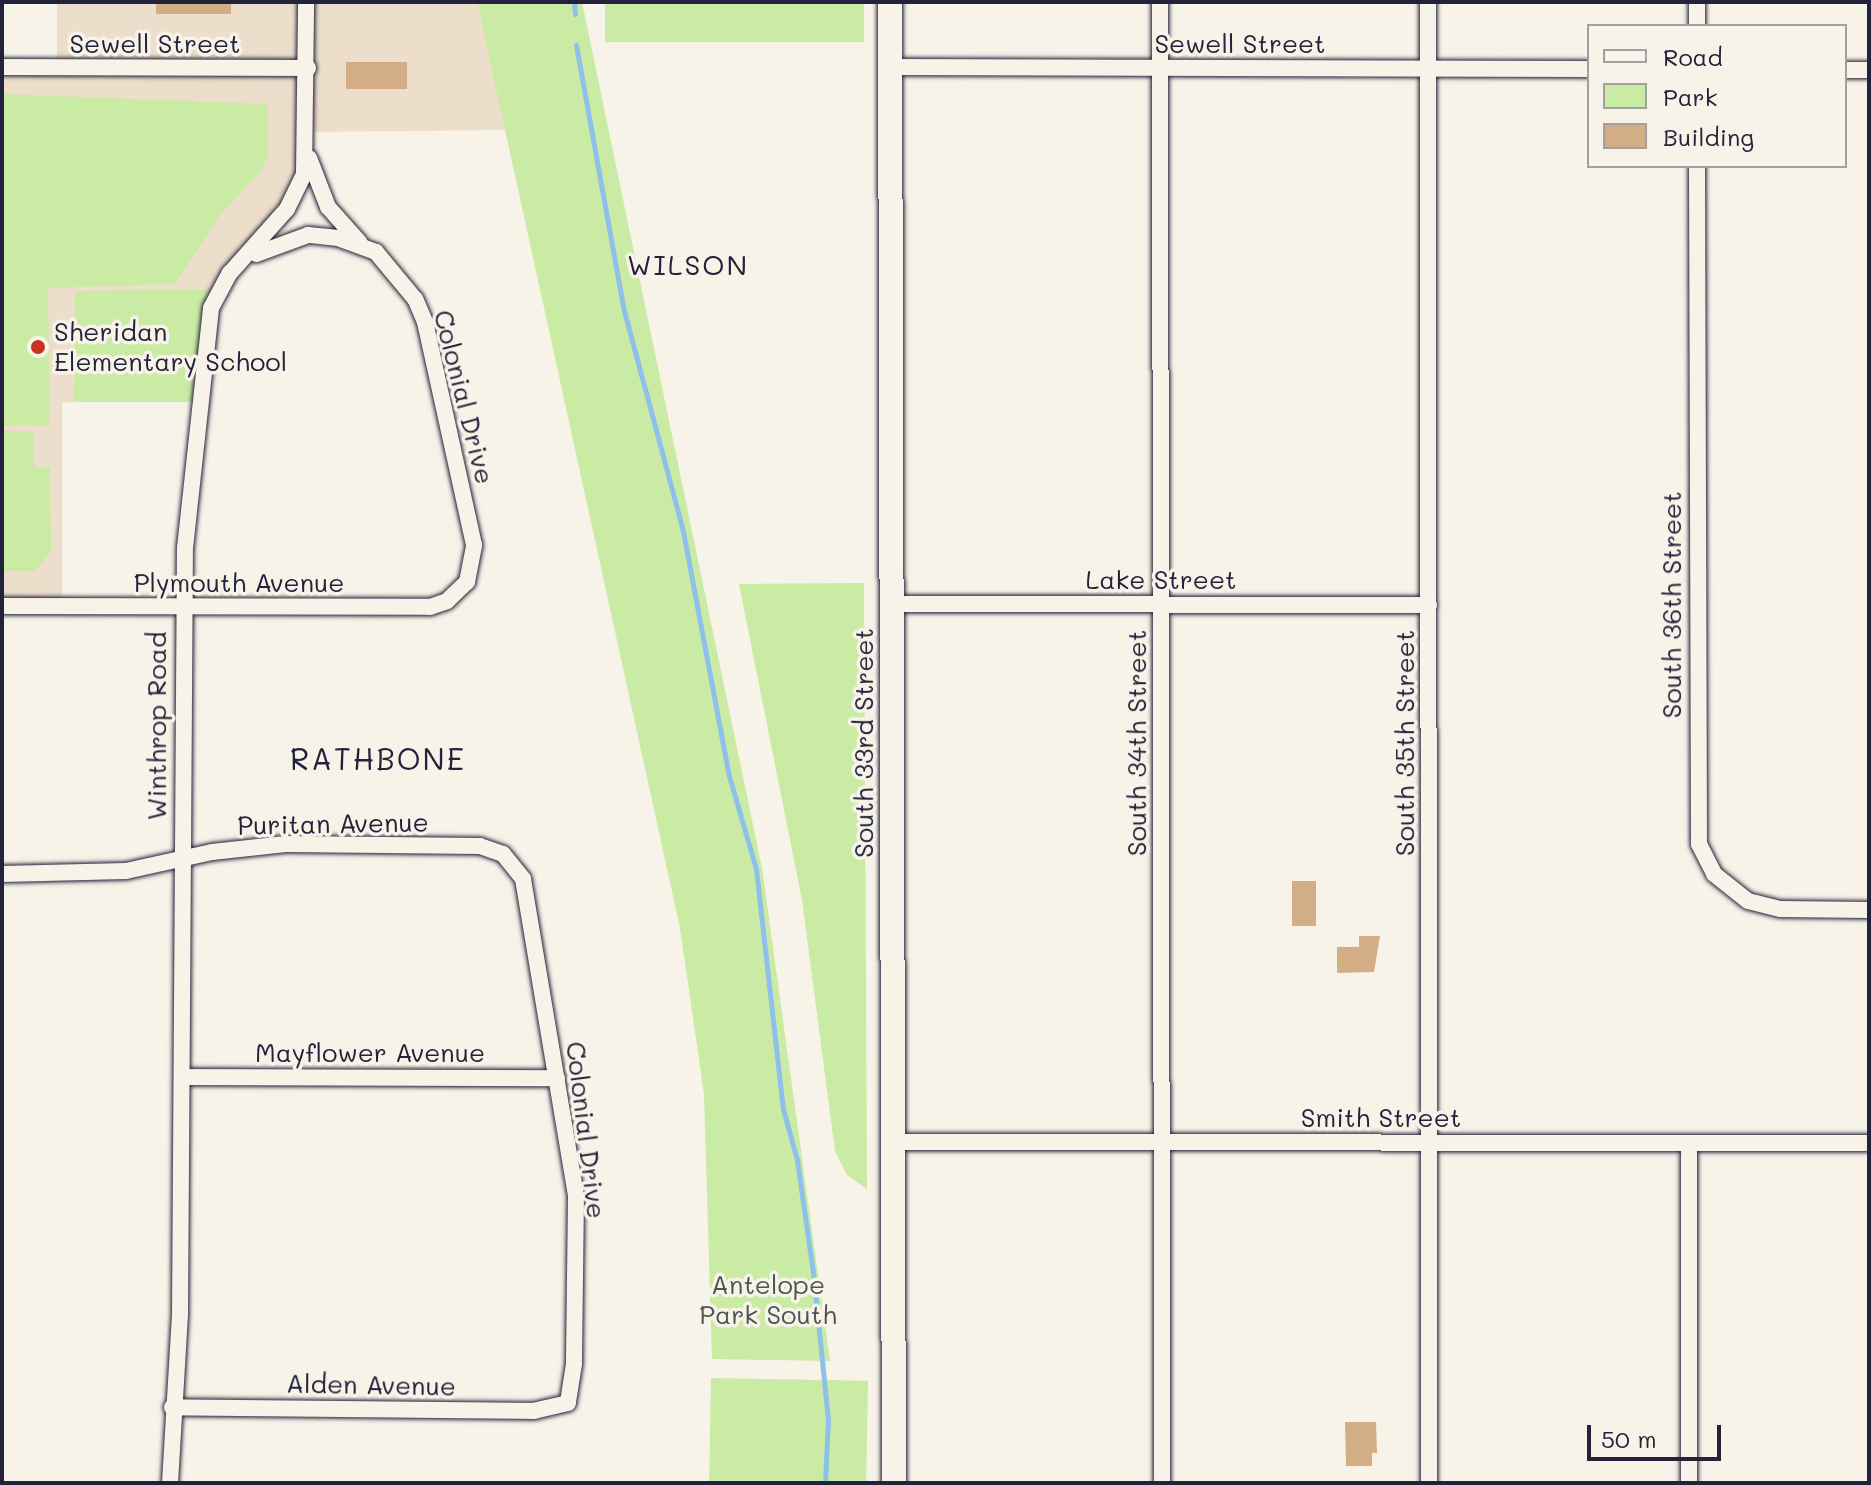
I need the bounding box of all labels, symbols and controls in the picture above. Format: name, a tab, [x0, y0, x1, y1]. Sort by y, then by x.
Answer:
legend	[1587, 24, 1847, 168]
street label: Sewell Street	[69, 28, 241, 60]
street label: Sewell Street	[1154, 28, 1326, 60]
text: Road	[1663, 41, 1723, 72]
text: Park	[1663, 81, 1717, 112]
text: Building	[1663, 121, 1754, 152]
district label: WILSON	[627, 247, 749, 281]
street label: Colonial Drive	[427, 307, 501, 487]
place label: Sheridan Elementary School	[54, 316, 287, 378]
marker: Sheridan Elementary School	[29, 338, 47, 356]
street label: South 36th Street	[1656, 492, 1688, 718]
street label: Lake Street	[1086, 564, 1236, 596]
street label: Plymouth Avenue	[134, 567, 344, 599]
street label: South 33rd Street	[848, 628, 880, 858]
street label: South 34th Street	[1121, 630, 1153, 856]
street label: South 35th Street	[1389, 630, 1421, 856]
street label: Winthrop Road	[141, 632, 173, 820]
district label: RATHBONE	[290, 740, 466, 776]
street label: Puritan Avenue	[237, 807, 429, 841]
street label: Mayflower Avenue	[255, 1037, 485, 1069]
street label: Colonial Drive	[560, 1040, 612, 1220]
street label: Smith Street	[1301, 1102, 1461, 1134]
park label: Antelope Park South	[699, 1269, 837, 1330]
street label: Alden Avenue	[286, 1368, 456, 1402]
scale bar	[1591, 1409, 1725, 1459]
text: 50 m	[1601, 1423, 1657, 1454]

